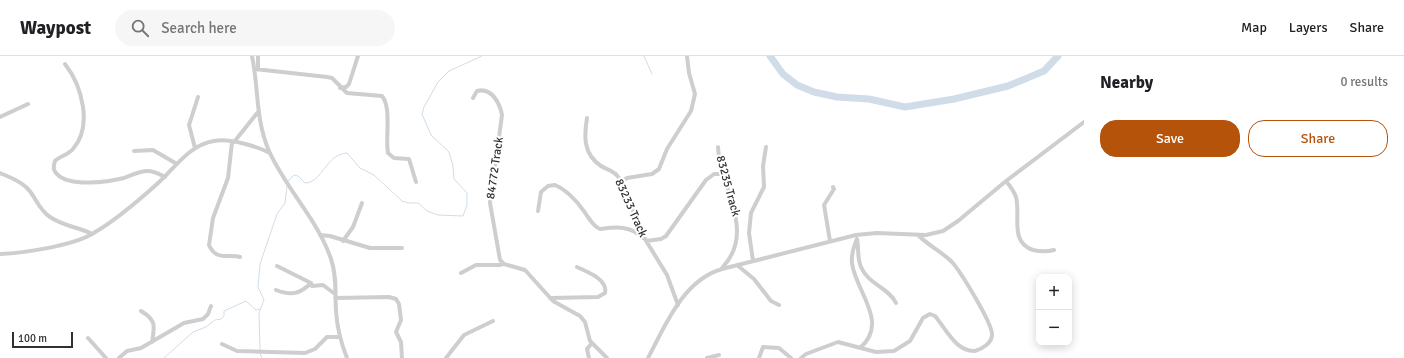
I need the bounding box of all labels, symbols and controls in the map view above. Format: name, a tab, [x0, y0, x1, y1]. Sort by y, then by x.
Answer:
search box	[115, 10, 395, 46]
text: Waypost	[20, 16, 91, 40]
icon: search	[129, 17, 151, 39]
text: Search here	[161, 19, 237, 37]
text: Map	[1241, 19, 1267, 36]
text: Layers	[1289, 19, 1328, 36]
text: Share	[1350, 19, 1384, 36]
text: Nearby	[1100, 72, 1153, 93]
text: 0 results	[1340, 74, 1388, 90]
button: Save	[1100, 120, 1240, 157]
button: Share	[1248, 120, 1388, 157]
street label: 84772 Track	[483, 136, 507, 200]
street label: 83235 Track	[713, 154, 743, 218]
street label: 83233 Track	[611, 176, 651, 240]
map controls	[1036, 274, 1072, 346]
button: +	[1036, 274, 1072, 310]
button: −	[1036, 310, 1072, 346]
scale bar	[12, 330, 73, 349]
text: 100 m	[18, 332, 47, 345]

